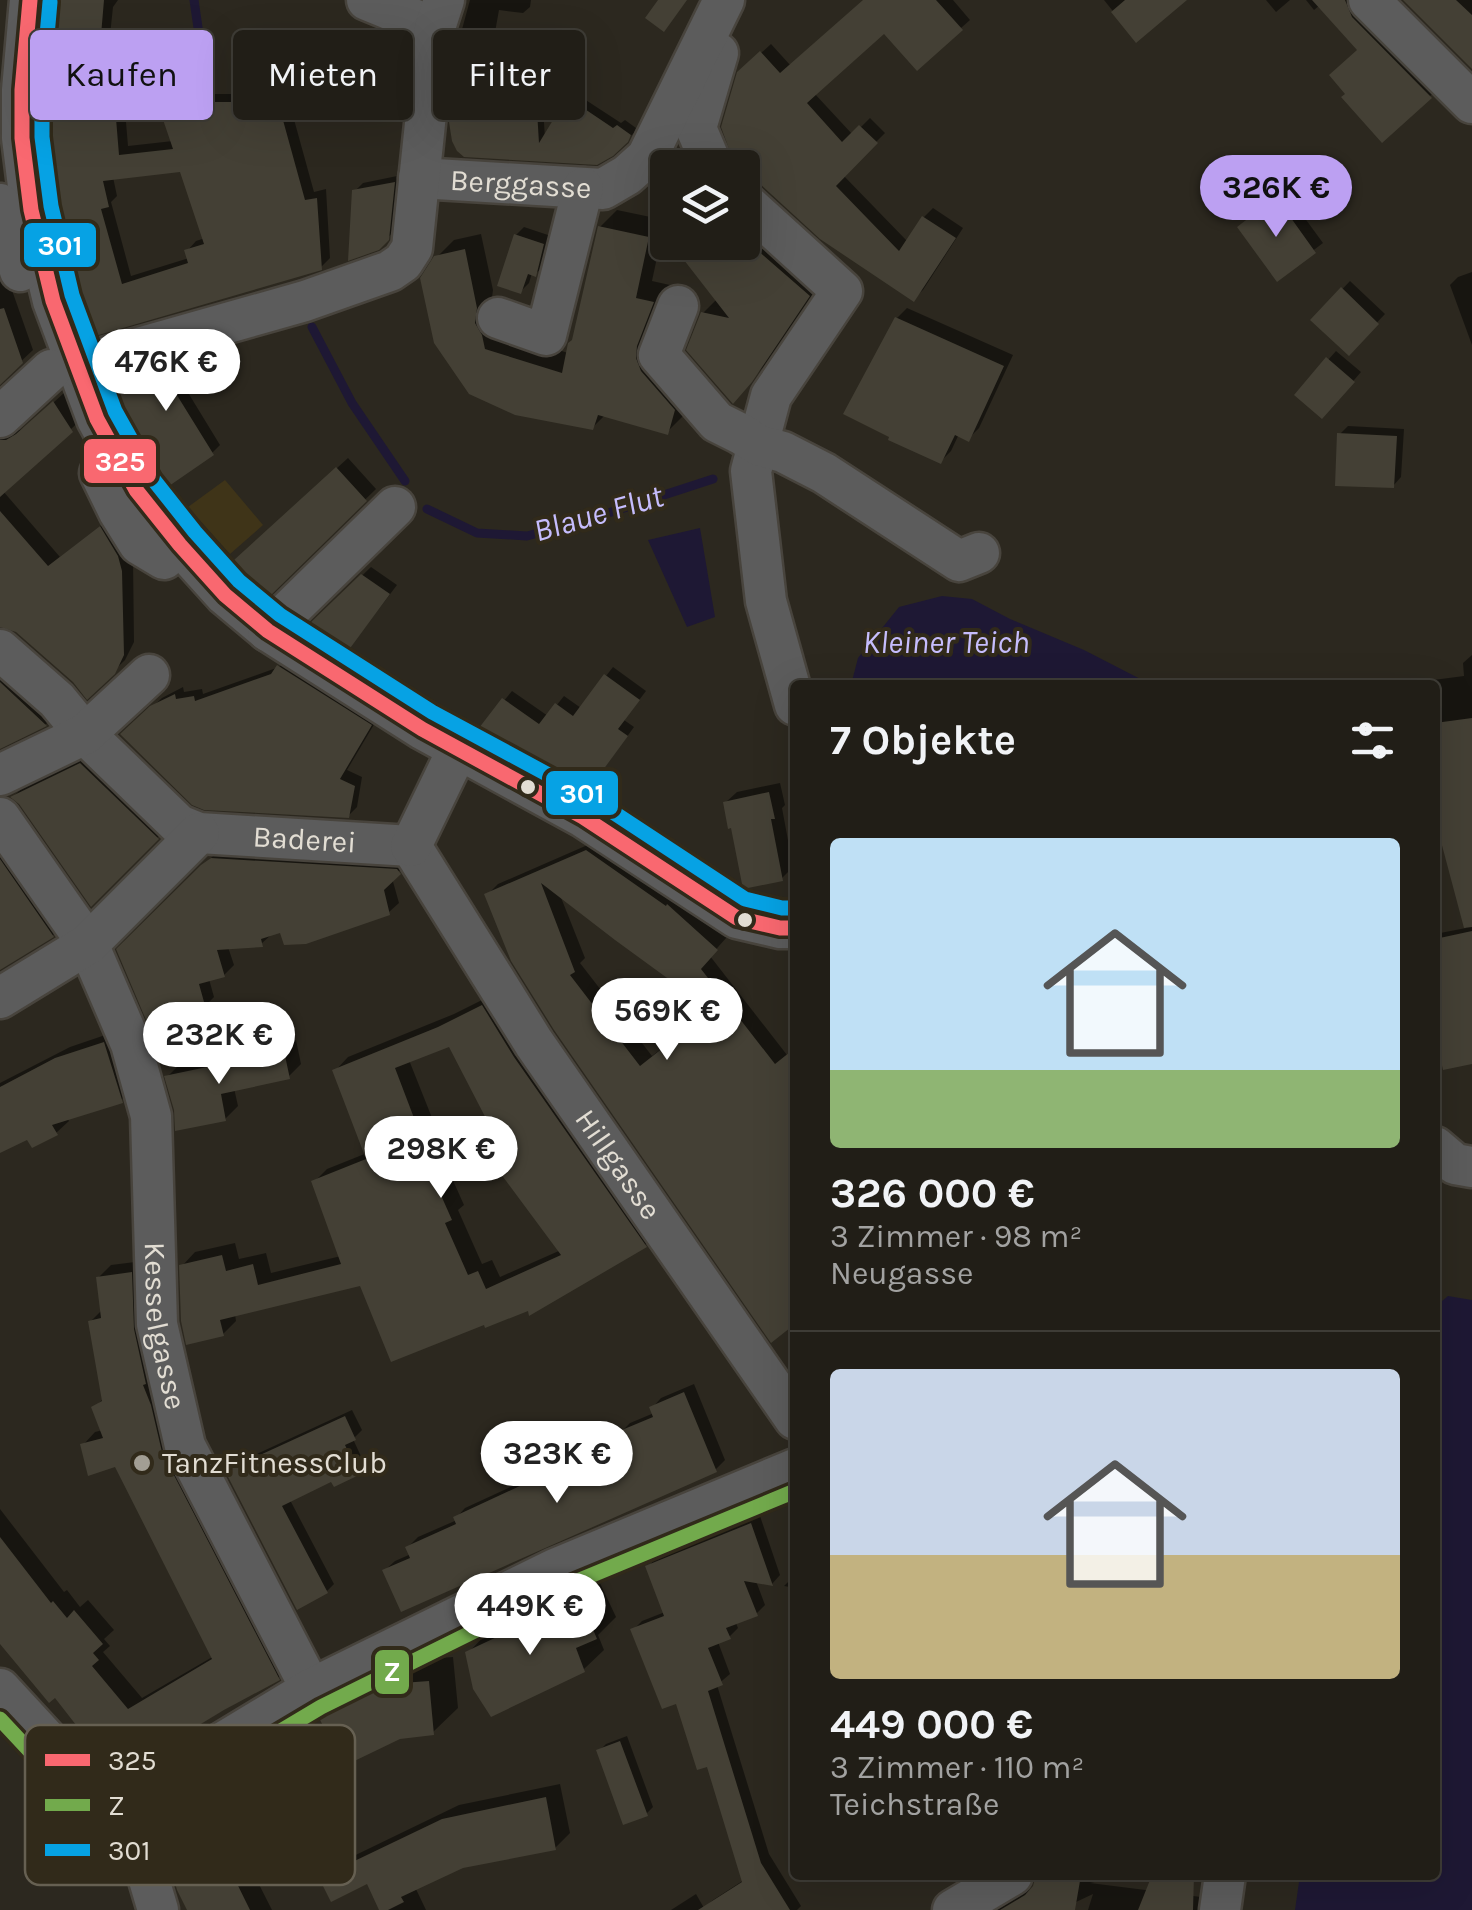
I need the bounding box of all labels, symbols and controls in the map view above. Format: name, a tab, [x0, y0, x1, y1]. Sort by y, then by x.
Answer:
chip: Kaufen	[30, 30, 213, 120]
chip: Mieten	[233, 30, 413, 120]
chip: Filter	[433, 30, 585, 120]
map controls	[650, 150, 760, 260]
button: layers	[650, 150, 760, 260]
pin: 326K €	[1195, 155, 1357, 240]
street label: Berggasse	[449, 162, 593, 206]
text: 326K €	[1222, 169, 1330, 206]
line badge: 301	[22, 221, 98, 269]
text: 301	[37, 229, 83, 262]
pin: 476K €	[85, 329, 247, 414]
text: 476K €	[114, 343, 218, 380]
line badge: 325	[82, 437, 158, 485]
text: 325	[95, 445, 145, 478]
water label: Blaue Flut	[529, 477, 668, 550]
water label: Kleiner Teich	[863, 624, 1029, 661]
icon: filters	[1345, 713, 1400, 768]
text: 7 Objekte	[830, 715, 1016, 765]
line badge: 301	[544, 769, 620, 817]
unlabelled marker	[518, 777, 538, 797]
text: 301	[559, 777, 605, 810]
street label: Baderei	[252, 818, 357, 861]
icon: home	[1025, 903, 1205, 1083]
unlabelled marker	[735, 910, 755, 930]
pin: 569K €	[586, 978, 748, 1063]
text: 569K €	[614, 992, 720, 1029]
pin: 232K €	[138, 1002, 300, 1087]
text: 232K €	[165, 1016, 273, 1053]
street label: Hillgasse	[567, 1102, 669, 1226]
pin: 298K €	[360, 1116, 522, 1201]
text: 298K €	[387, 1130, 495, 1167]
text: 326 000 €	[830, 1168, 1035, 1218]
text: 3 Zimmer · 98 m²	[830, 1218, 1082, 1255]
street label: Kesselgasse	[137, 1241, 194, 1413]
text: Neugasse	[830, 1255, 973, 1292]
pin: 323K €	[476, 1421, 638, 1506]
icon: home	[1025, 1434, 1205, 1614]
text: 323K €	[503, 1435, 611, 1472]
place label: TanzFitnessClub	[162, 1445, 387, 1481]
marker: TanzFitnessClub	[131, 1452, 153, 1474]
pin: 449K €	[449, 1573, 611, 1658]
text: 449K €	[477, 1587, 583, 1624]
line badge: Z	[373, 1648, 411, 1696]
text: Z	[383, 1655, 401, 1688]
text: 449 000 €	[830, 1699, 1033, 1749]
legend	[25, 1725, 355, 1885]
text: 325	[108, 1744, 157, 1777]
text: 3 Zimmer · 110 m²	[830, 1749, 1084, 1786]
text: Teichstraße	[830, 1786, 1000, 1823]
text: Z	[108, 1789, 125, 1822]
text: 301	[108, 1834, 150, 1867]

